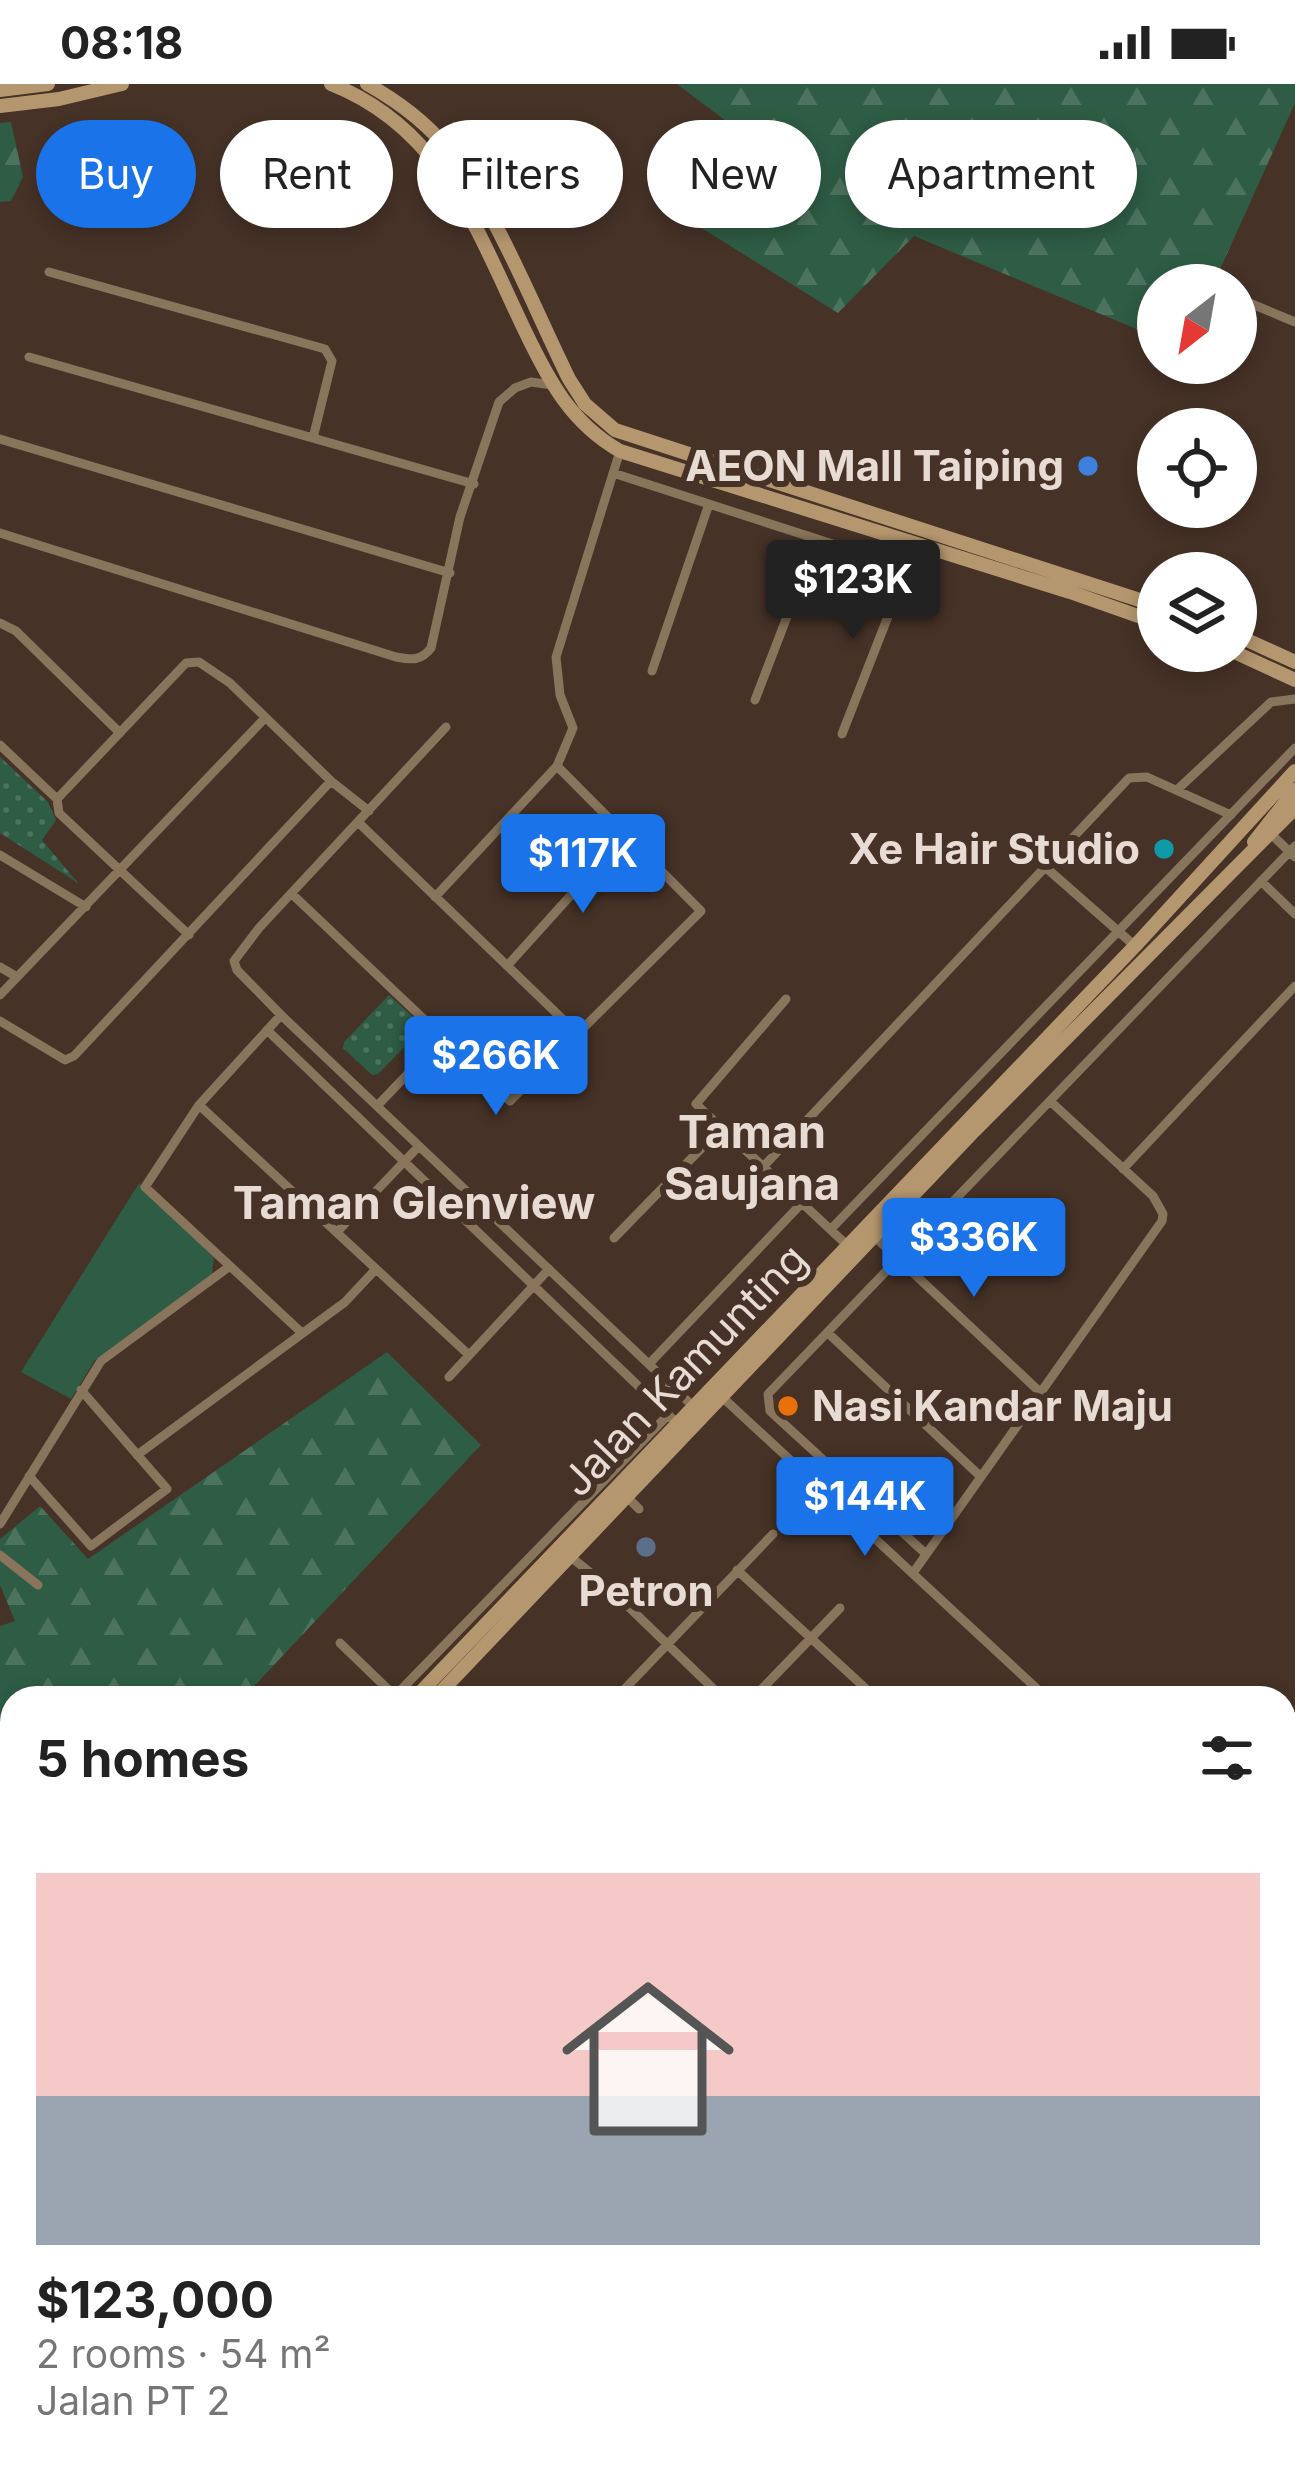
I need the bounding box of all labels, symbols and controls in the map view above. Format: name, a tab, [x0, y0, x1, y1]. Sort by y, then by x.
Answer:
text: 08:18	[60, 15, 183, 70]
chip: Buy	[36, 120, 196, 228]
chip: Rent	[220, 120, 393, 228]
chip: Filters	[417, 120, 623, 228]
chip: New	[647, 120, 821, 228]
chip: Apartment	[845, 120, 1137, 228]
north arrow	[1137, 264, 1257, 384]
map controls	[1137, 264, 1257, 672]
button: locate	[1137, 408, 1257, 528]
place label: AEON Mall Taiping	[685, 440, 1064, 491]
marker: AEON Mall Taiping	[1075, 453, 1101, 479]
pin: $123K	[769, 540, 937, 642]
button: layers	[1137, 552, 1257, 672]
text: $123K	[793, 555, 913, 602]
pin: $117K	[499, 814, 667, 916]
place label: Xe Hair Studio	[848, 823, 1140, 874]
text: $117K	[528, 829, 638, 876]
marker: Xe Hair Studio	[1151, 836, 1177, 862]
pin: $266K	[412, 1016, 580, 1118]
text: $266K	[432, 1031, 560, 1078]
district label: Taman Saujana	[664, 1104, 840, 1211]
district label: Taman Glenview	[233, 1175, 595, 1230]
pin: $336K	[890, 1198, 1058, 1300]
text: $336K	[909, 1213, 1039, 1260]
street label: Jalan Kamunting	[550, 1233, 817, 1506]
place label: Nasi Kandar Maju	[812, 1380, 1173, 1431]
marker: Nasi Kandar Maju	[775, 1393, 801, 1419]
pin: $144K	[781, 1457, 949, 1559]
text: $144K	[803, 1472, 927, 1519]
marker: Petron	[633, 1534, 659, 1560]
place label: Petron	[578, 1565, 714, 1616]
icon: filters	[1194, 1725, 1260, 1791]
text: 5 homes	[36, 1728, 249, 1789]
icon: home	[540, 1951, 756, 2167]
text: $123,000	[36, 2269, 274, 2330]
text: 2 rooms · 54 m²	[36, 2330, 331, 2377]
text: Jalan PT 2	[36, 2377, 230, 2424]

